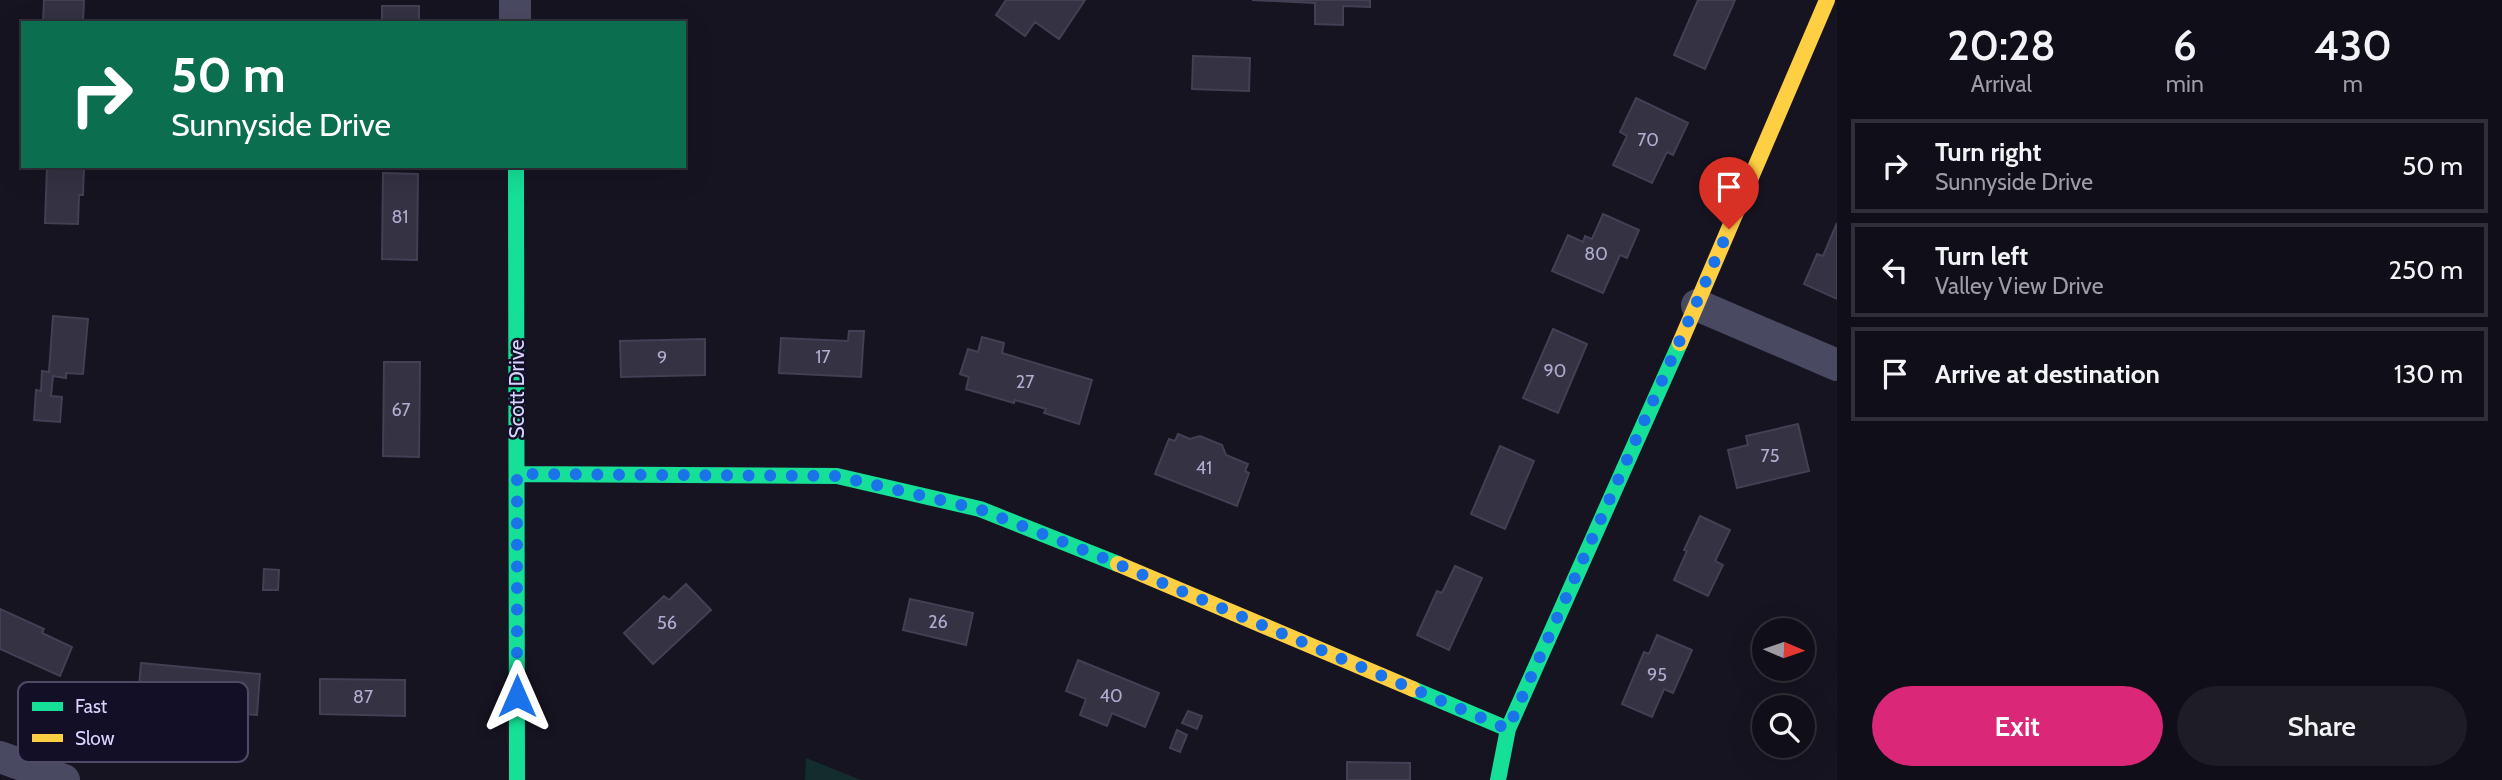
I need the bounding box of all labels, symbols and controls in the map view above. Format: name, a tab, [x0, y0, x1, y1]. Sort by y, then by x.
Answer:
text: 20:28	[1947, 19, 2056, 71]
text: 6	[2173, 19, 2197, 71]
text: 430	[2314, 19, 2392, 71]
text: 50 m	[171, 45, 286, 104]
icon: right	[56, 49, 147, 140]
text: Arrival	[1971, 70, 2032, 98]
text: min	[2166, 70, 2204, 98]
text: m	[2343, 70, 2363, 98]
text: Sunnyside Drive	[171, 105, 391, 144]
house number: 70	[1637, 129, 1659, 151]
text: Turn right	[1935, 136, 2041, 168]
icon: right	[1876, 147, 1914, 185]
text: 50 m	[2402, 150, 2463, 182]
pin	[1699, 157, 1759, 229]
icon: arrive	[1710, 168, 1748, 206]
text: Sunnyside Drive	[1935, 168, 2093, 196]
house number: 81	[392, 206, 408, 228]
text: Turn left	[1935, 240, 2028, 272]
house number: 80	[1584, 243, 1608, 265]
icon: left	[1876, 251, 1914, 289]
text: 250 m	[2389, 254, 2463, 286]
text: Valley View Drive	[1935, 272, 2103, 300]
street label: Scott Drive	[504, 339, 529, 439]
house number: 17	[816, 346, 830, 368]
house number: 9	[657, 347, 667, 369]
icon: arrive	[1876, 355, 1914, 393]
text: Arrive at destination	[1935, 358, 2160, 390]
text: 130 m	[2394, 358, 2463, 390]
house number: 90	[1544, 360, 1566, 382]
house number: 27	[1016, 371, 1034, 393]
house number: 67	[391, 399, 411, 421]
house number: 75	[1761, 445, 1779, 467]
house number: 41	[1196, 457, 1212, 479]
house number: 26	[928, 611, 948, 633]
house number: 56	[657, 612, 677, 634]
north arrow	[1752, 618, 1815, 681]
map controls	[1752, 618, 1815, 758]
position arrow	[480, 659, 554, 733]
house number: 95	[1647, 664, 1667, 686]
legend	[18, 682, 248, 762]
house number: 40	[1100, 685, 1122, 707]
house number: 87	[353, 686, 373, 708]
button: Exit	[1872, 686, 2163, 766]
button: Share	[2177, 686, 2467, 766]
text: Fast	[75, 695, 108, 718]
button: search	[1752, 695, 1815, 758]
text: Slow	[75, 727, 115, 750]

